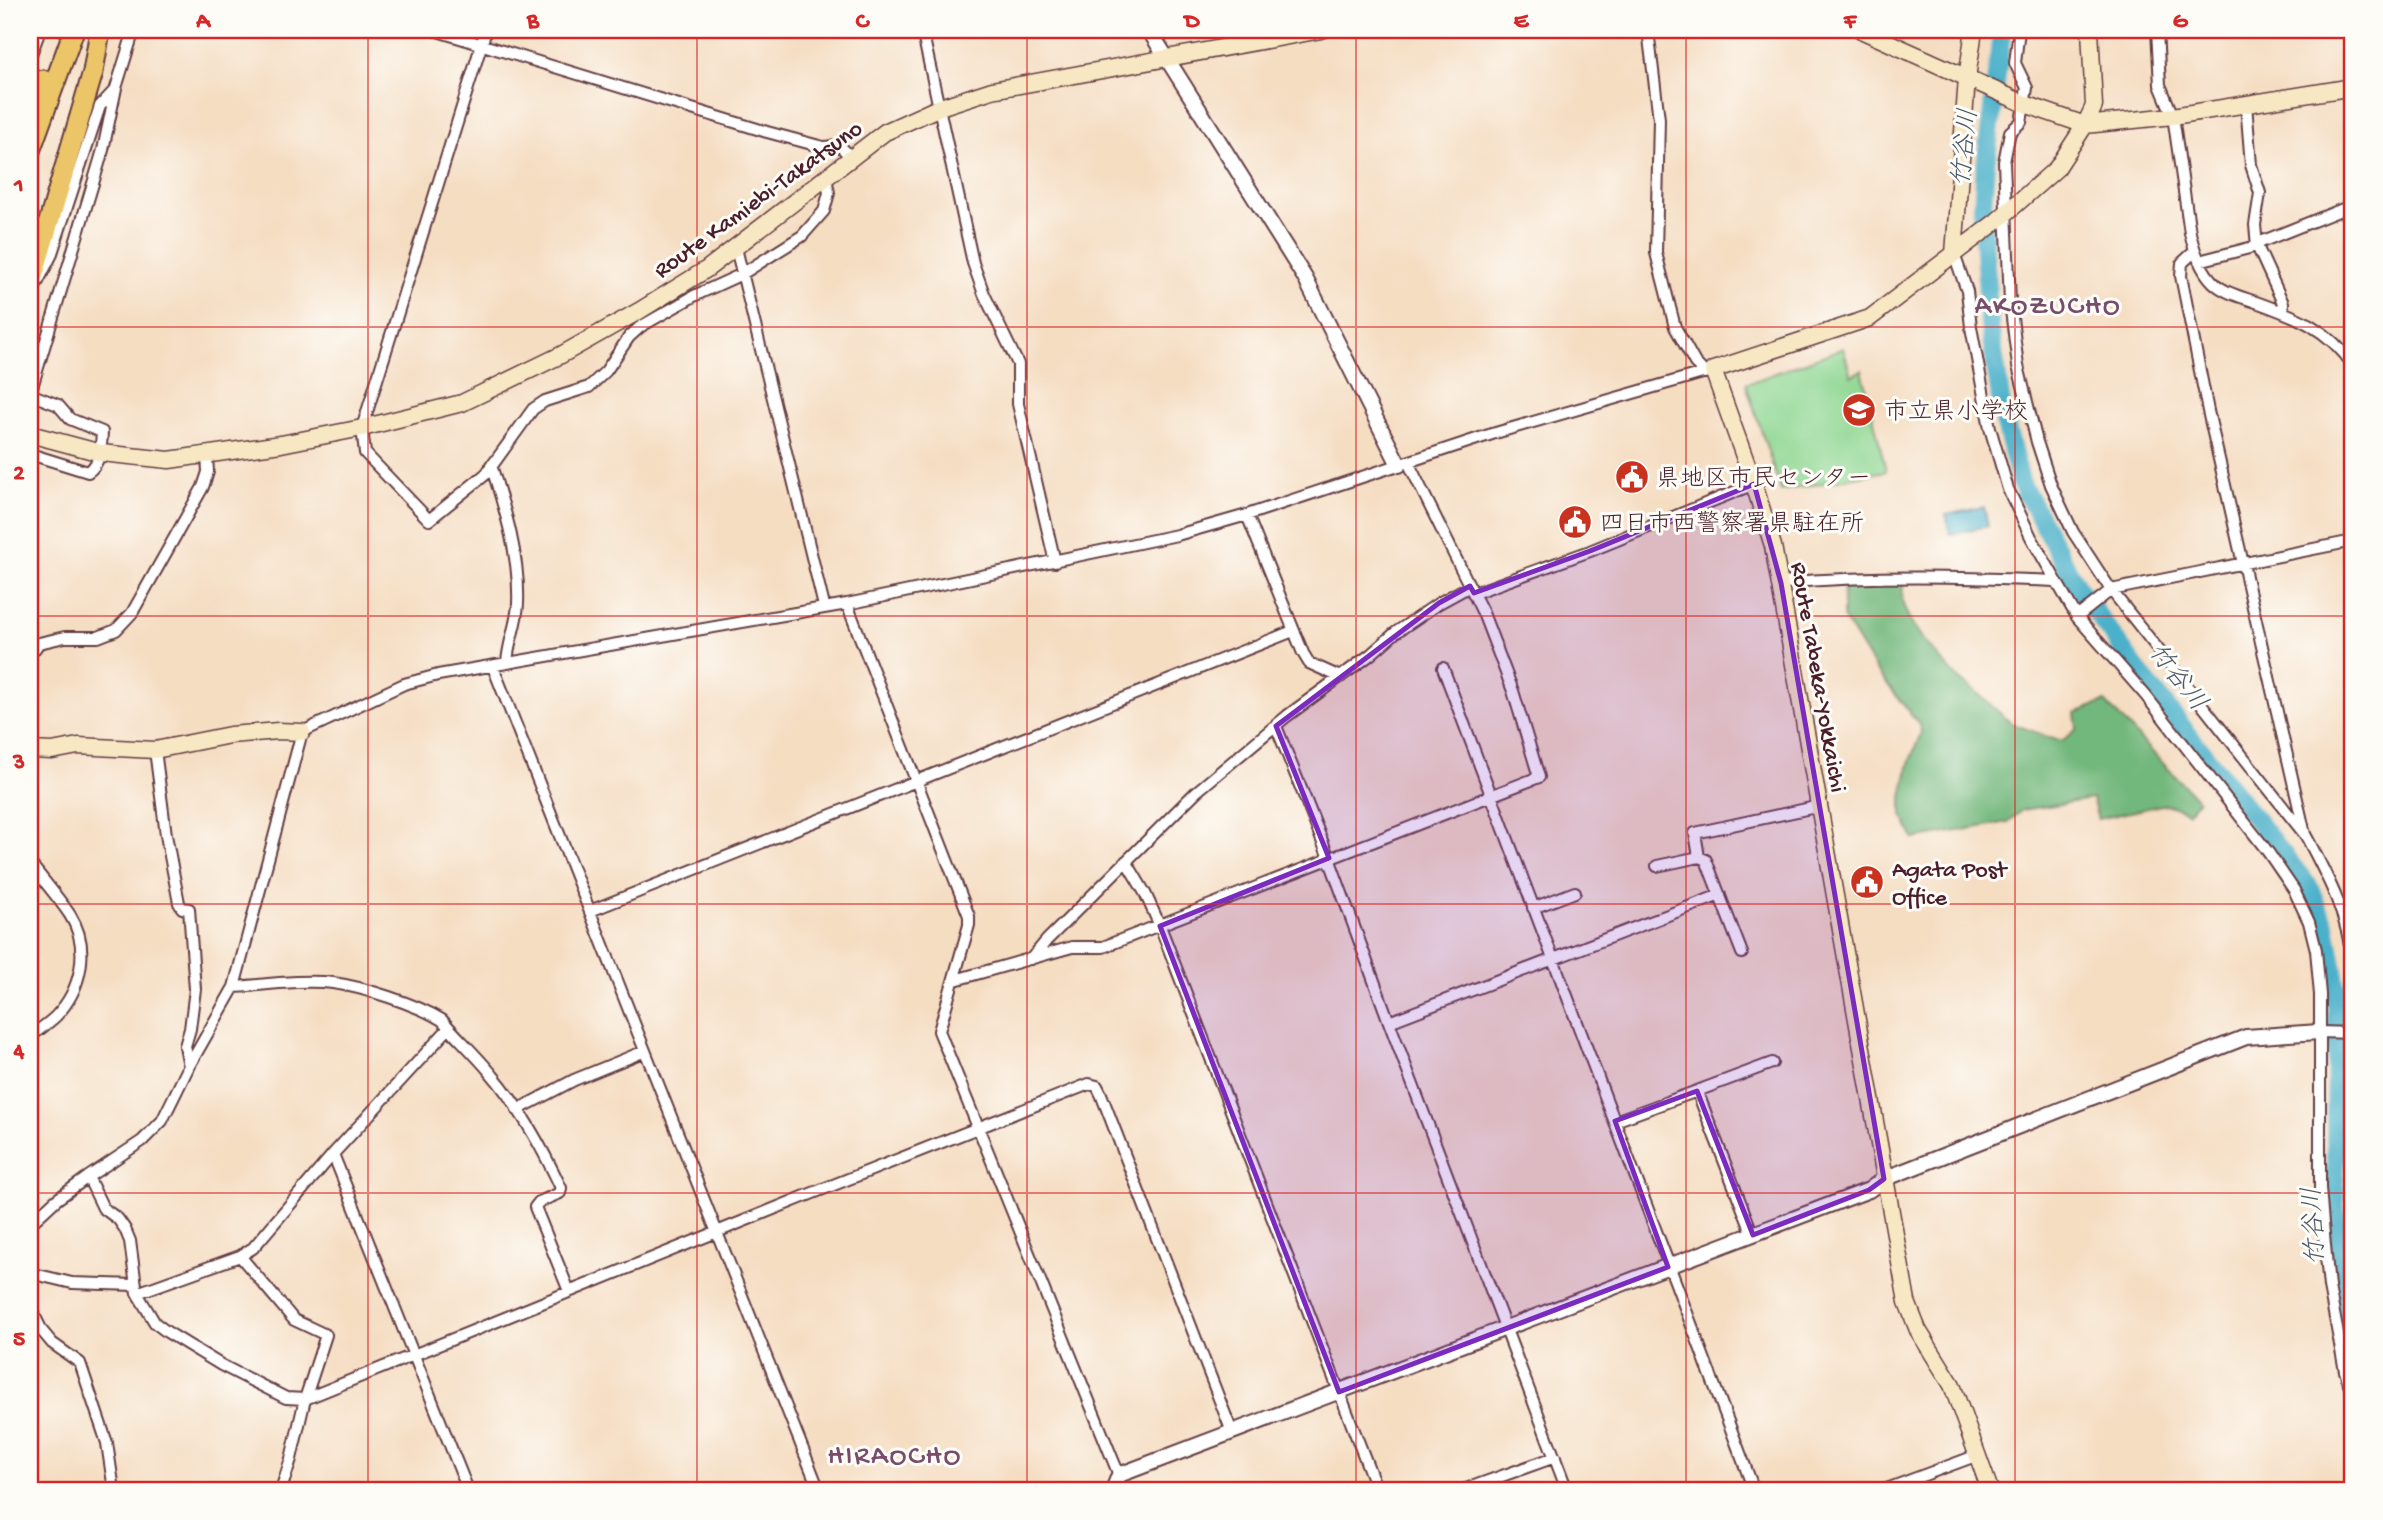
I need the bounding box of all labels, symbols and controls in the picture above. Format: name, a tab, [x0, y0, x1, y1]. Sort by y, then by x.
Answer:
text: A	[195, 9, 211, 36]
text: B	[526, 9, 540, 36]
text: C	[856, 9, 871, 36]
text: D	[1183, 9, 1201, 36]
text: E	[1514, 9, 1530, 36]
text: F	[1843, 9, 1858, 36]
text: G	[2173, 9, 2189, 36]
water label: 竹谷川	[1947, 107, 1987, 188]
street label: Route Kamiebi-Takatsuno	[649, 115, 869, 286]
text: 1	[13, 173, 24, 200]
district label: AKOZUCHO	[1974, 291, 2122, 324]
school or university icon: 市立県小学校	[1840, 391, 1878, 429]
place label: 市立県小学校	[1884, 398, 2028, 428]
public building icon: 県地区市民センター	[1613, 458, 1651, 496]
text: 2	[13, 461, 25, 488]
place label: 県地区市民センター	[1656, 466, 1871, 495]
public building icon: 四日市西警察署県駐在所	[1556, 503, 1594, 541]
place label: 四日市西警察署県駐在所	[1600, 510, 1864, 540]
street label: Route Tabeka-Yokkaichi	[1782, 560, 1851, 795]
water label: 竹谷川	[2139, 638, 2212, 719]
text: 3	[12, 750, 25, 777]
place label: Agata Post Office	[1892, 857, 2008, 914]
public building icon: Agata Post Office	[1848, 863, 1886, 901]
text: 4	[13, 1039, 25, 1066]
water label: 竹谷川	[2298, 1186, 2334, 1266]
text: 5	[13, 1327, 25, 1354]
district label: HIRAOCHO	[828, 1441, 962, 1474]

